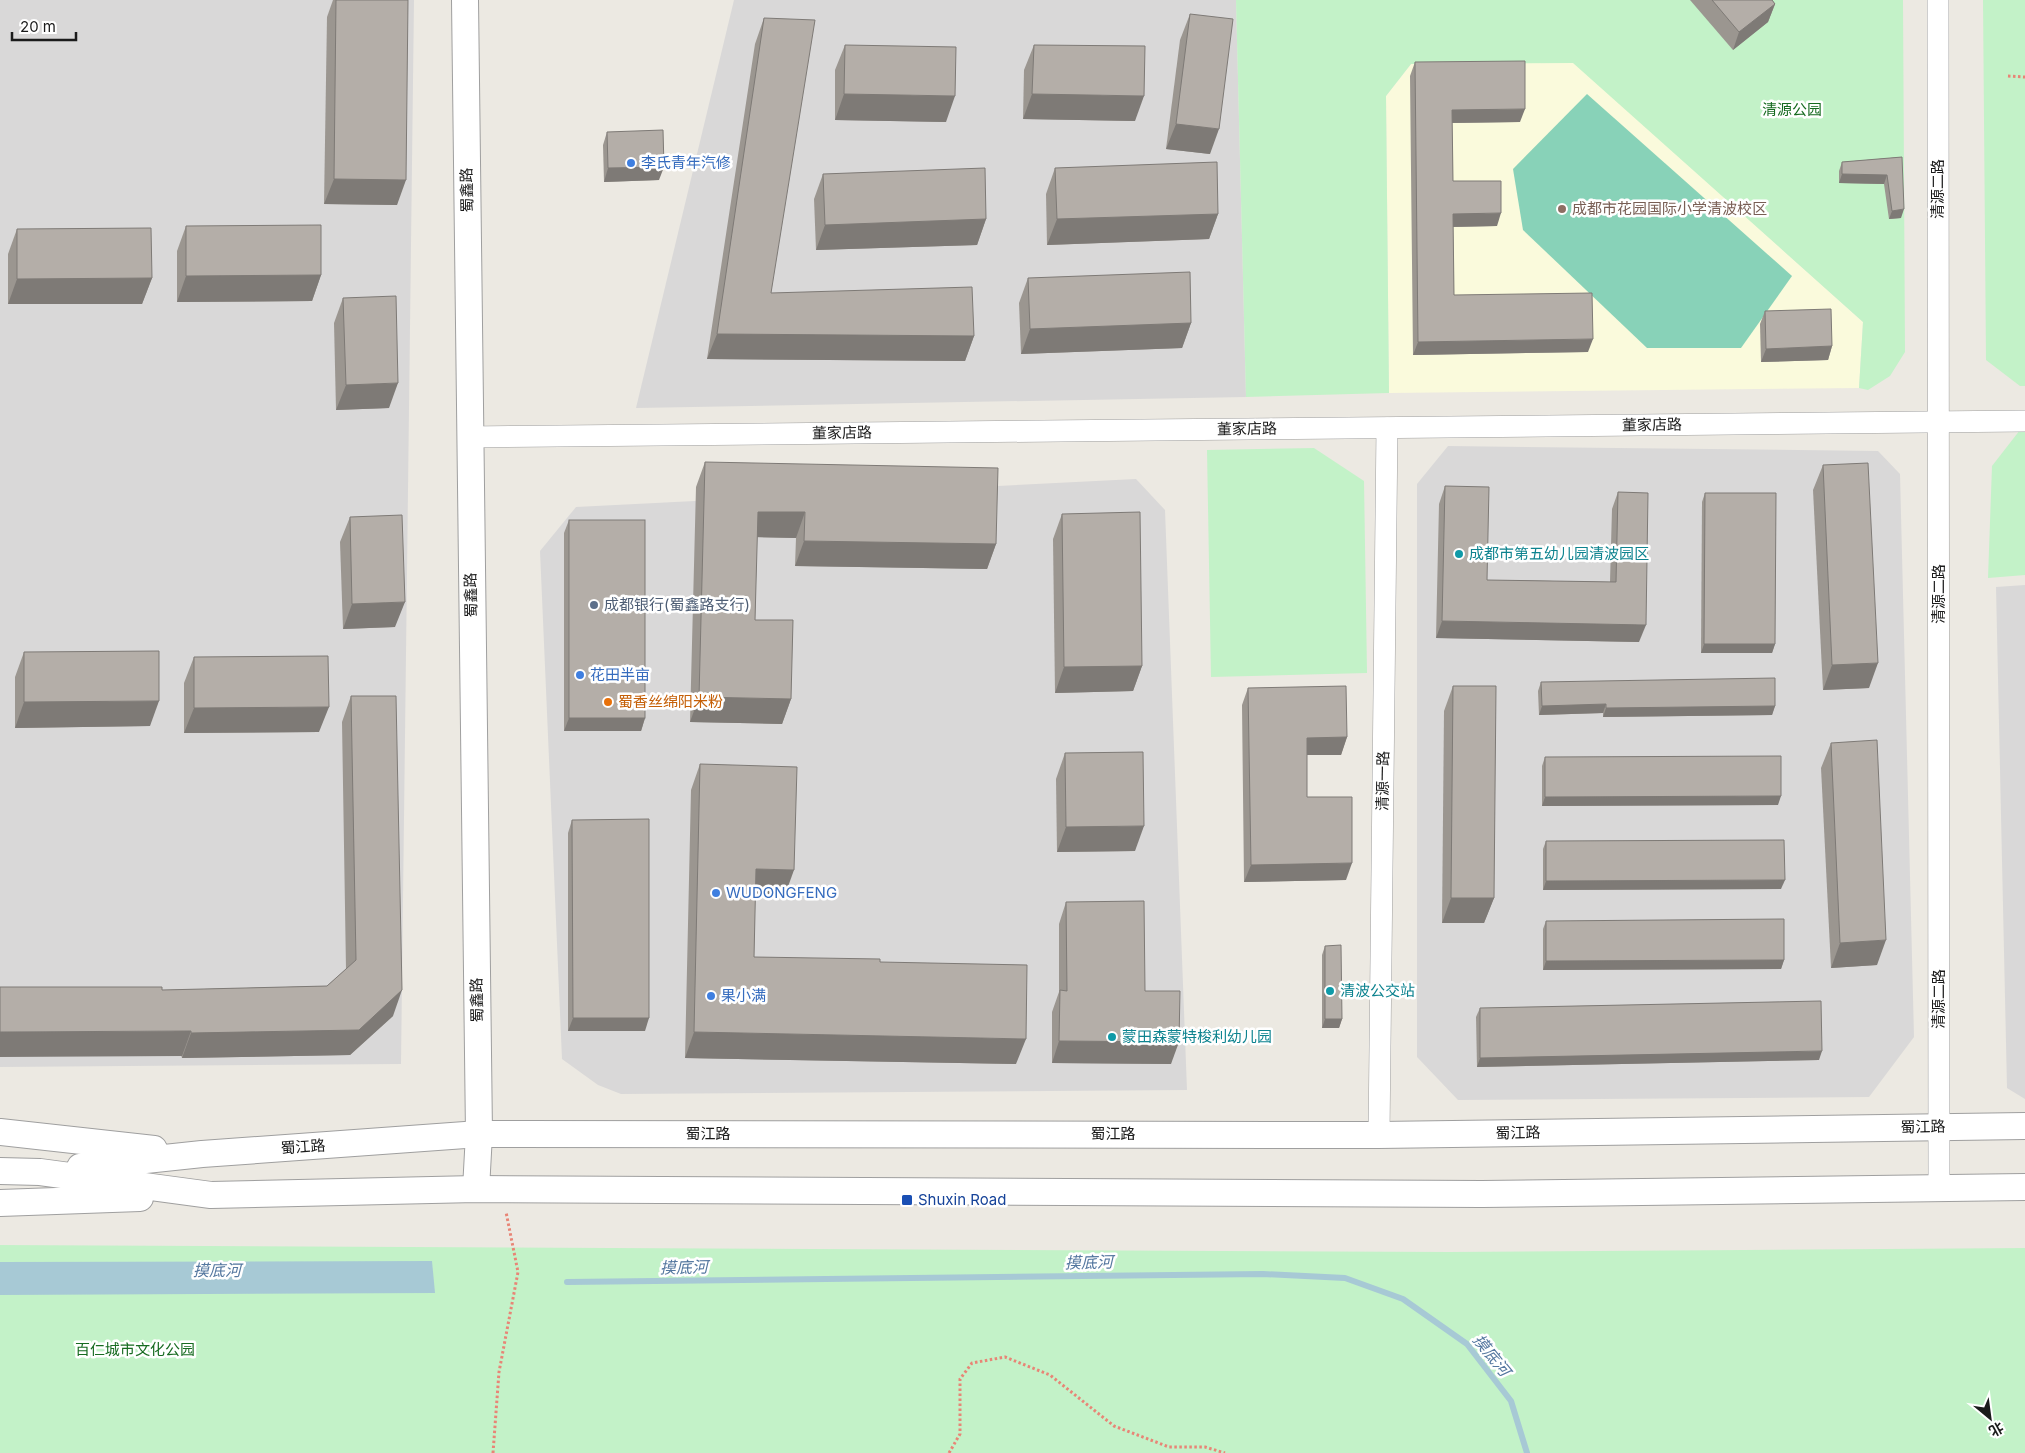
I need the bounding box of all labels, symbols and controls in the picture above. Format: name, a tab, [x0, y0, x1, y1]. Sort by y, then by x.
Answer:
scale bar	[12, 10, 76, 42]
text: 20 m	[20, 17, 56, 36]
park label: 清源公园	[1762, 100, 1822, 119]
place label: 李氏青年汽修	[641, 153, 731, 172]
marker: 李氏青年汽修	[625, 157, 637, 169]
street label: 清源二路	[1928, 159, 1947, 219]
street label: 蜀鑫路	[457, 167, 476, 213]
place label: 成都市花园国际小学清波校区	[1572, 199, 1767, 218]
marker: 成都市花园国际小学清波校区	[1556, 203, 1568, 215]
street label: 董家店路	[1622, 414, 1682, 435]
street label: 董家店路	[1217, 418, 1277, 439]
street label: 董家店路	[812, 422, 872, 443]
place label: 成都市第五幼儿园清波园区	[1469, 544, 1649, 563]
marker: 成都市第五幼儿园清波园区	[1453, 548, 1465, 560]
street label: 清源二路	[1929, 564, 1948, 624]
street label: 蜀鑫路	[461, 572, 480, 618]
place label: 成都银行(蜀鑫路支行)	[604, 595, 750, 614]
marker: 成都银行(蜀鑫路支行)	[588, 599, 600, 611]
place label: 花田半亩	[590, 665, 650, 684]
marker: 花田半亩	[574, 669, 586, 681]
place label: 蜀香丝绵阳米粉	[618, 692, 723, 711]
marker: 蜀香丝绵阳米粉	[602, 696, 614, 708]
street label: 清源一路	[1372, 751, 1393, 811]
place label: WUDONGFENG	[726, 883, 837, 902]
marker: WUDONGFENG	[710, 887, 722, 899]
street label: 清源二路	[1929, 969, 1948, 1029]
street label: 蜀鑫路	[467, 977, 486, 1023]
place label: 清波公交站	[1340, 981, 1415, 1000]
marker: 清波公交站	[1324, 985, 1336, 997]
place label: 果小满	[721, 986, 766, 1005]
marker: 果小满	[705, 990, 717, 1002]
place label: 蒙田森蒙特梭利幼儿园	[1122, 1027, 1272, 1046]
marker: 蒙田森蒙特梭利幼儿园	[1106, 1031, 1118, 1043]
street label: 蜀江路	[1900, 1117, 1946, 1136]
street label: 蜀江路	[1495, 1123, 1541, 1142]
street label: 蜀江路	[685, 1124, 731, 1143]
street label: 蜀江路	[1090, 1124, 1136, 1143]
street label: 蜀江路	[280, 1135, 326, 1158]
place label: Shuxin Road	[918, 1190, 1006, 1209]
marker: Shuxin Road	[900, 1193, 914, 1207]
water label: 摸底河	[1065, 1252, 1116, 1272]
water label: 摸底河	[660, 1257, 711, 1277]
water label: 摸底河	[193, 1260, 244, 1280]
water label: 摸底河	[1469, 1330, 1517, 1382]
park label: 百仁城市文化公园	[75, 1340, 195, 1359]
north arrow	[1965, 1393, 2015, 1443]
text: 北	[1986, 1419, 2007, 1441]

